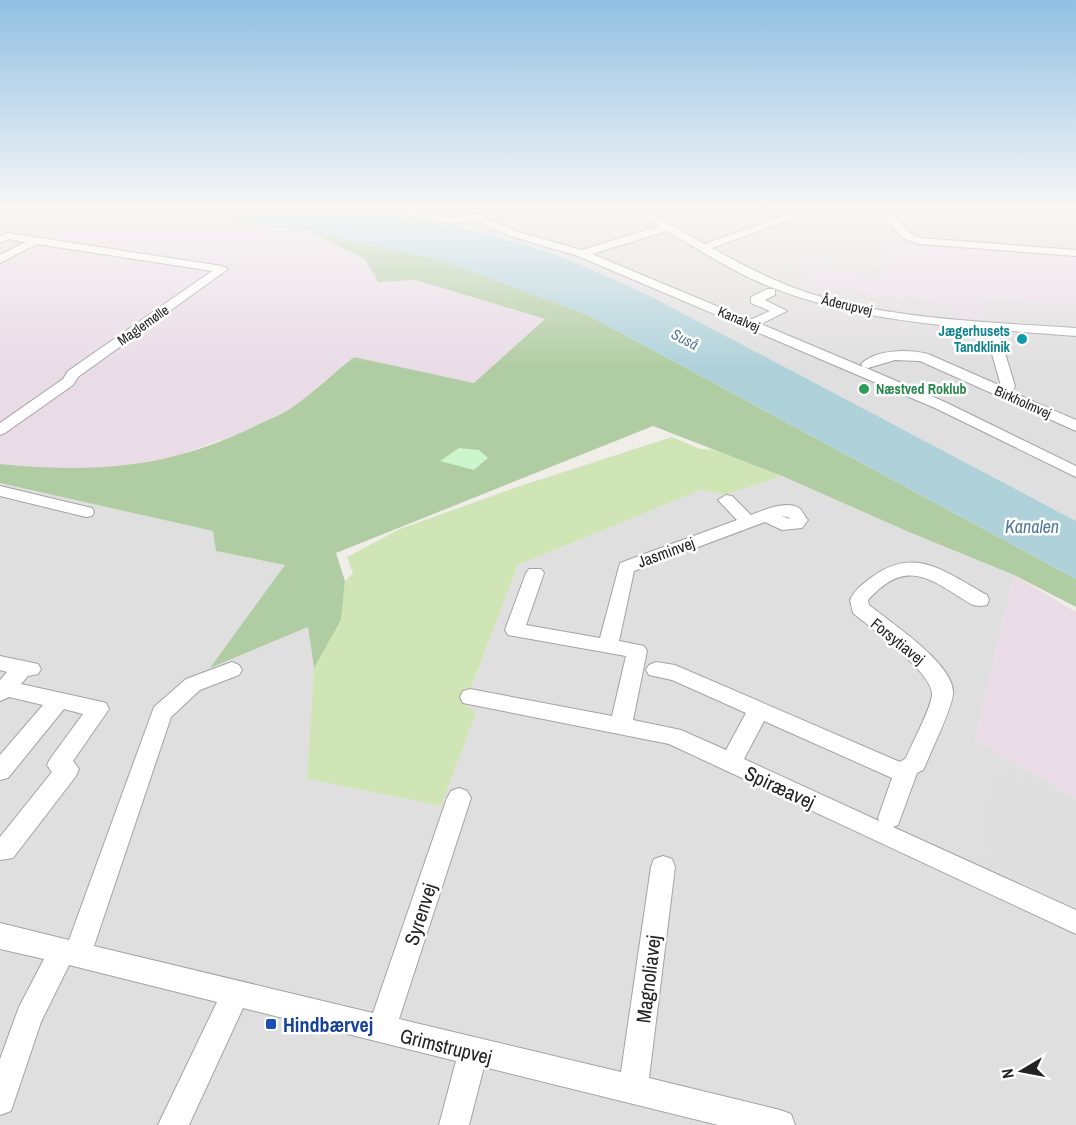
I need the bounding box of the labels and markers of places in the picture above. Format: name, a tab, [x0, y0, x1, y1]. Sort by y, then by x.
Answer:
place label: Jægerhusets Tandklinik	[939, 322, 1011, 356]
marker: Jægerhusets Tandklinik	[1015, 332, 1029, 346]
place label: Næstved Roklub	[876, 380, 967, 398]
marker: Næstved Roklub	[857, 382, 871, 396]
place label: Hindbærvej	[283, 1011, 373, 1038]
marker: Hindbærvej	[264, 1017, 278, 1031]

